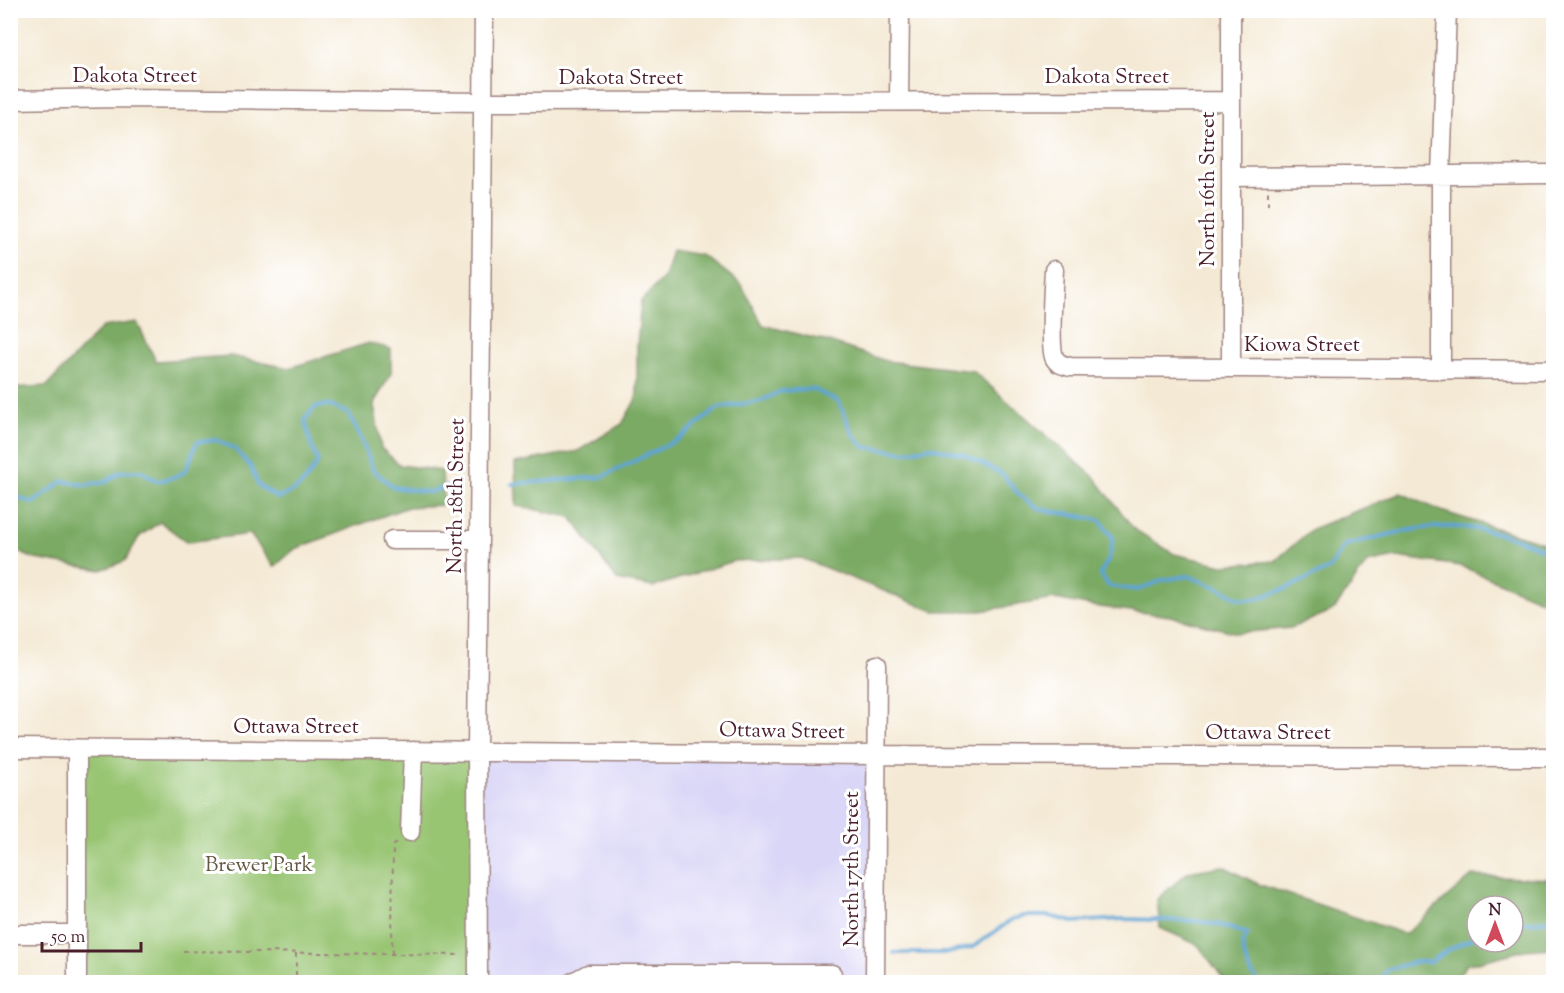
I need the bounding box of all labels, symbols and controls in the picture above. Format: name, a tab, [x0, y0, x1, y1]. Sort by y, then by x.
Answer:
street label: Dakota Street	[73, 62, 197, 92]
street label: Dakota Street	[1045, 63, 1169, 93]
street label: Dakota Street	[559, 64, 683, 94]
street label: North 16th Street	[1194, 111, 1224, 267]
street label: Kiowa Street	[1244, 331, 1360, 361]
street label: North 18th Street	[441, 418, 473, 574]
street label: Ottawa Street	[233, 713, 359, 743]
street label: Ottawa Street	[719, 716, 845, 748]
street label: Ottawa Street	[1205, 719, 1331, 749]
street label: North 17th Street	[838, 791, 868, 947]
park label: Brewer Park	[205, 851, 314, 881]
north arrow	[1465, 894, 1525, 954]
text: N	[1489, 900, 1502, 923]
scale bar	[42, 915, 141, 953]
text: 50 m	[50, 925, 86, 951]

